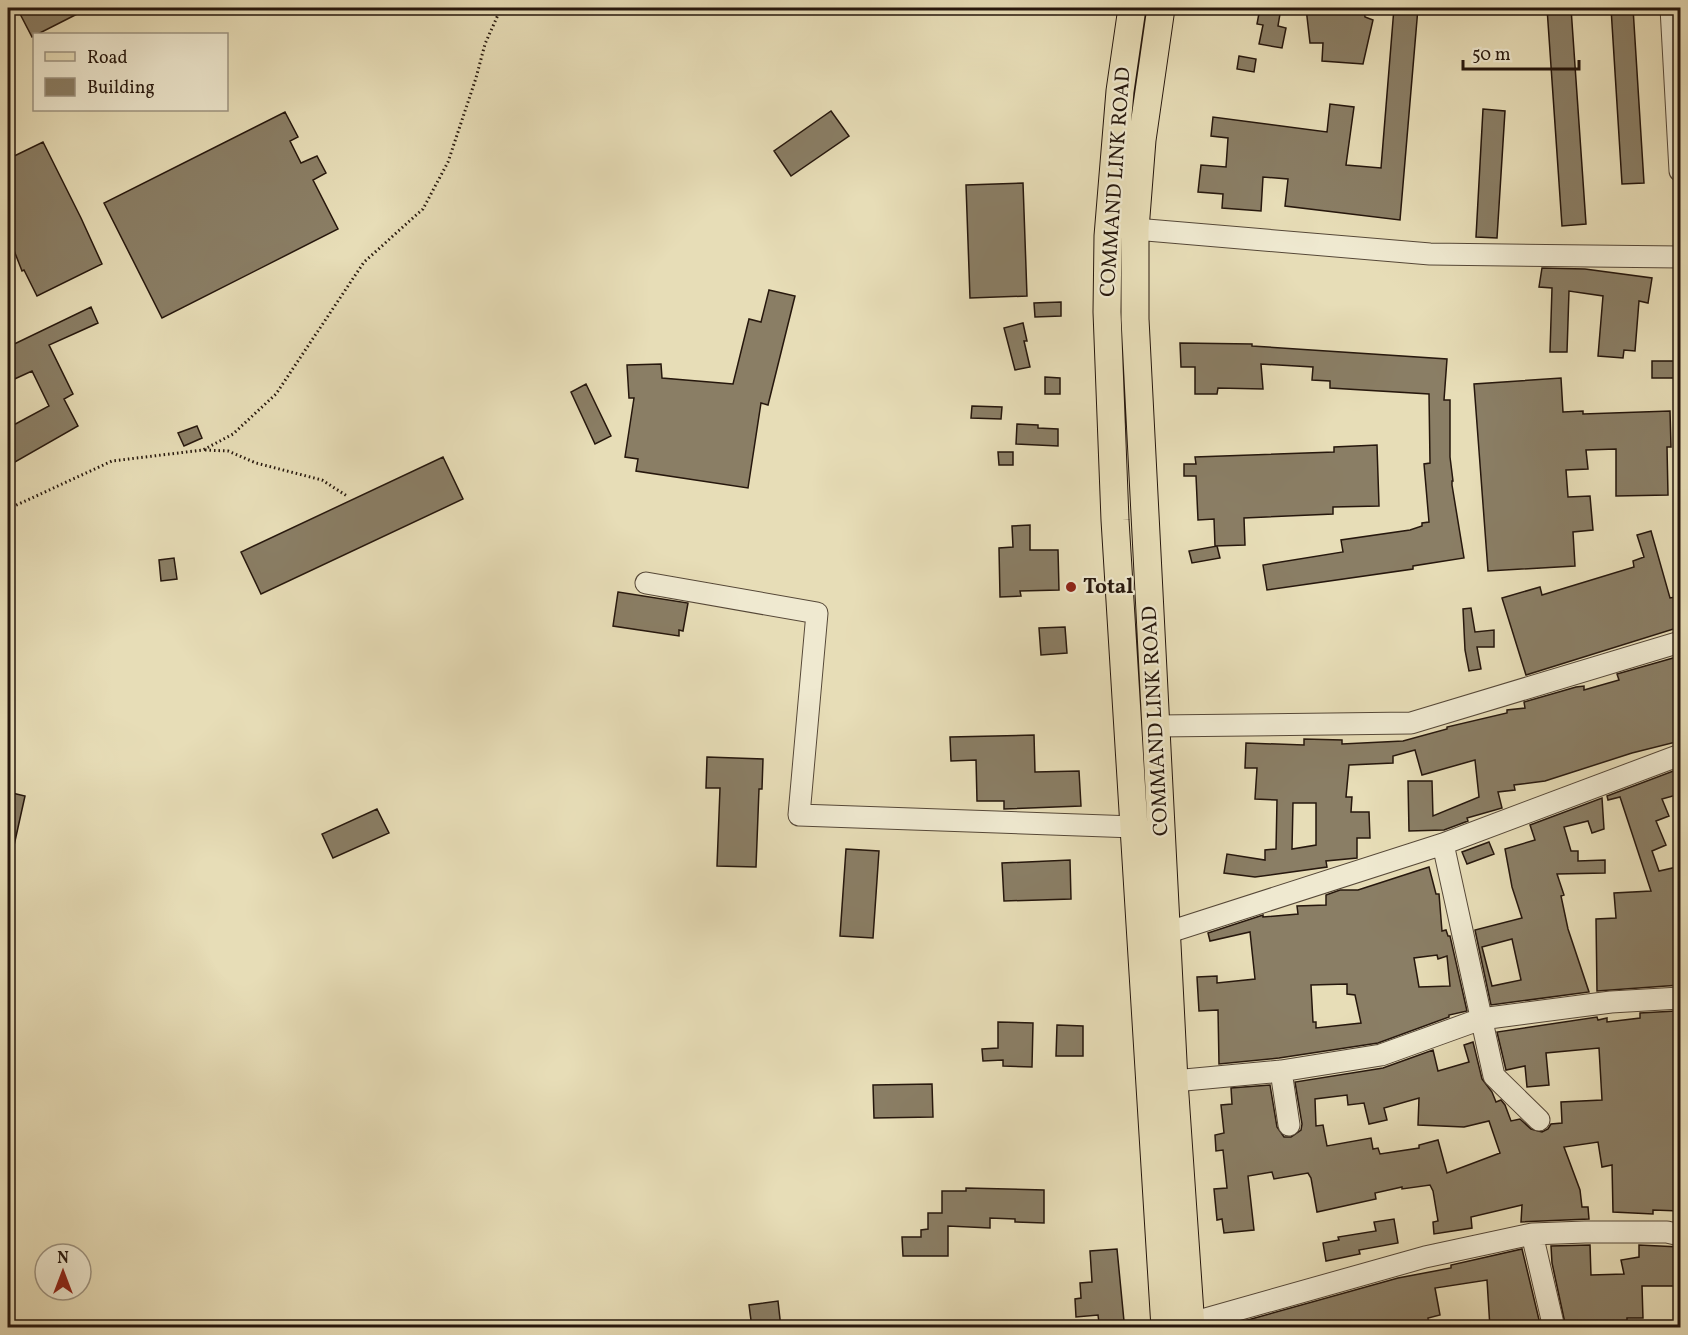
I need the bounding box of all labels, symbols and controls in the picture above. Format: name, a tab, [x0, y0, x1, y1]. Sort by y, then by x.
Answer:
legend	[33, 33, 228, 111]
scale bar	[1463, 33, 1578, 71]
text: 50 m	[1472, 43, 1511, 68]
text: Road	[87, 46, 128, 71]
street label: COMMAND LINK ROAD	[1094, 66, 1138, 298]
text: Building	[87, 76, 155, 101]
place label: Total	[1083, 573, 1133, 602]
marker: Total	[1064, 580, 1078, 594]
street label: COMMAND LINK ROAD	[1135, 605, 1177, 837]
north arrow	[33, 1242, 93, 1302]
text: N	[57, 1248, 69, 1270]

